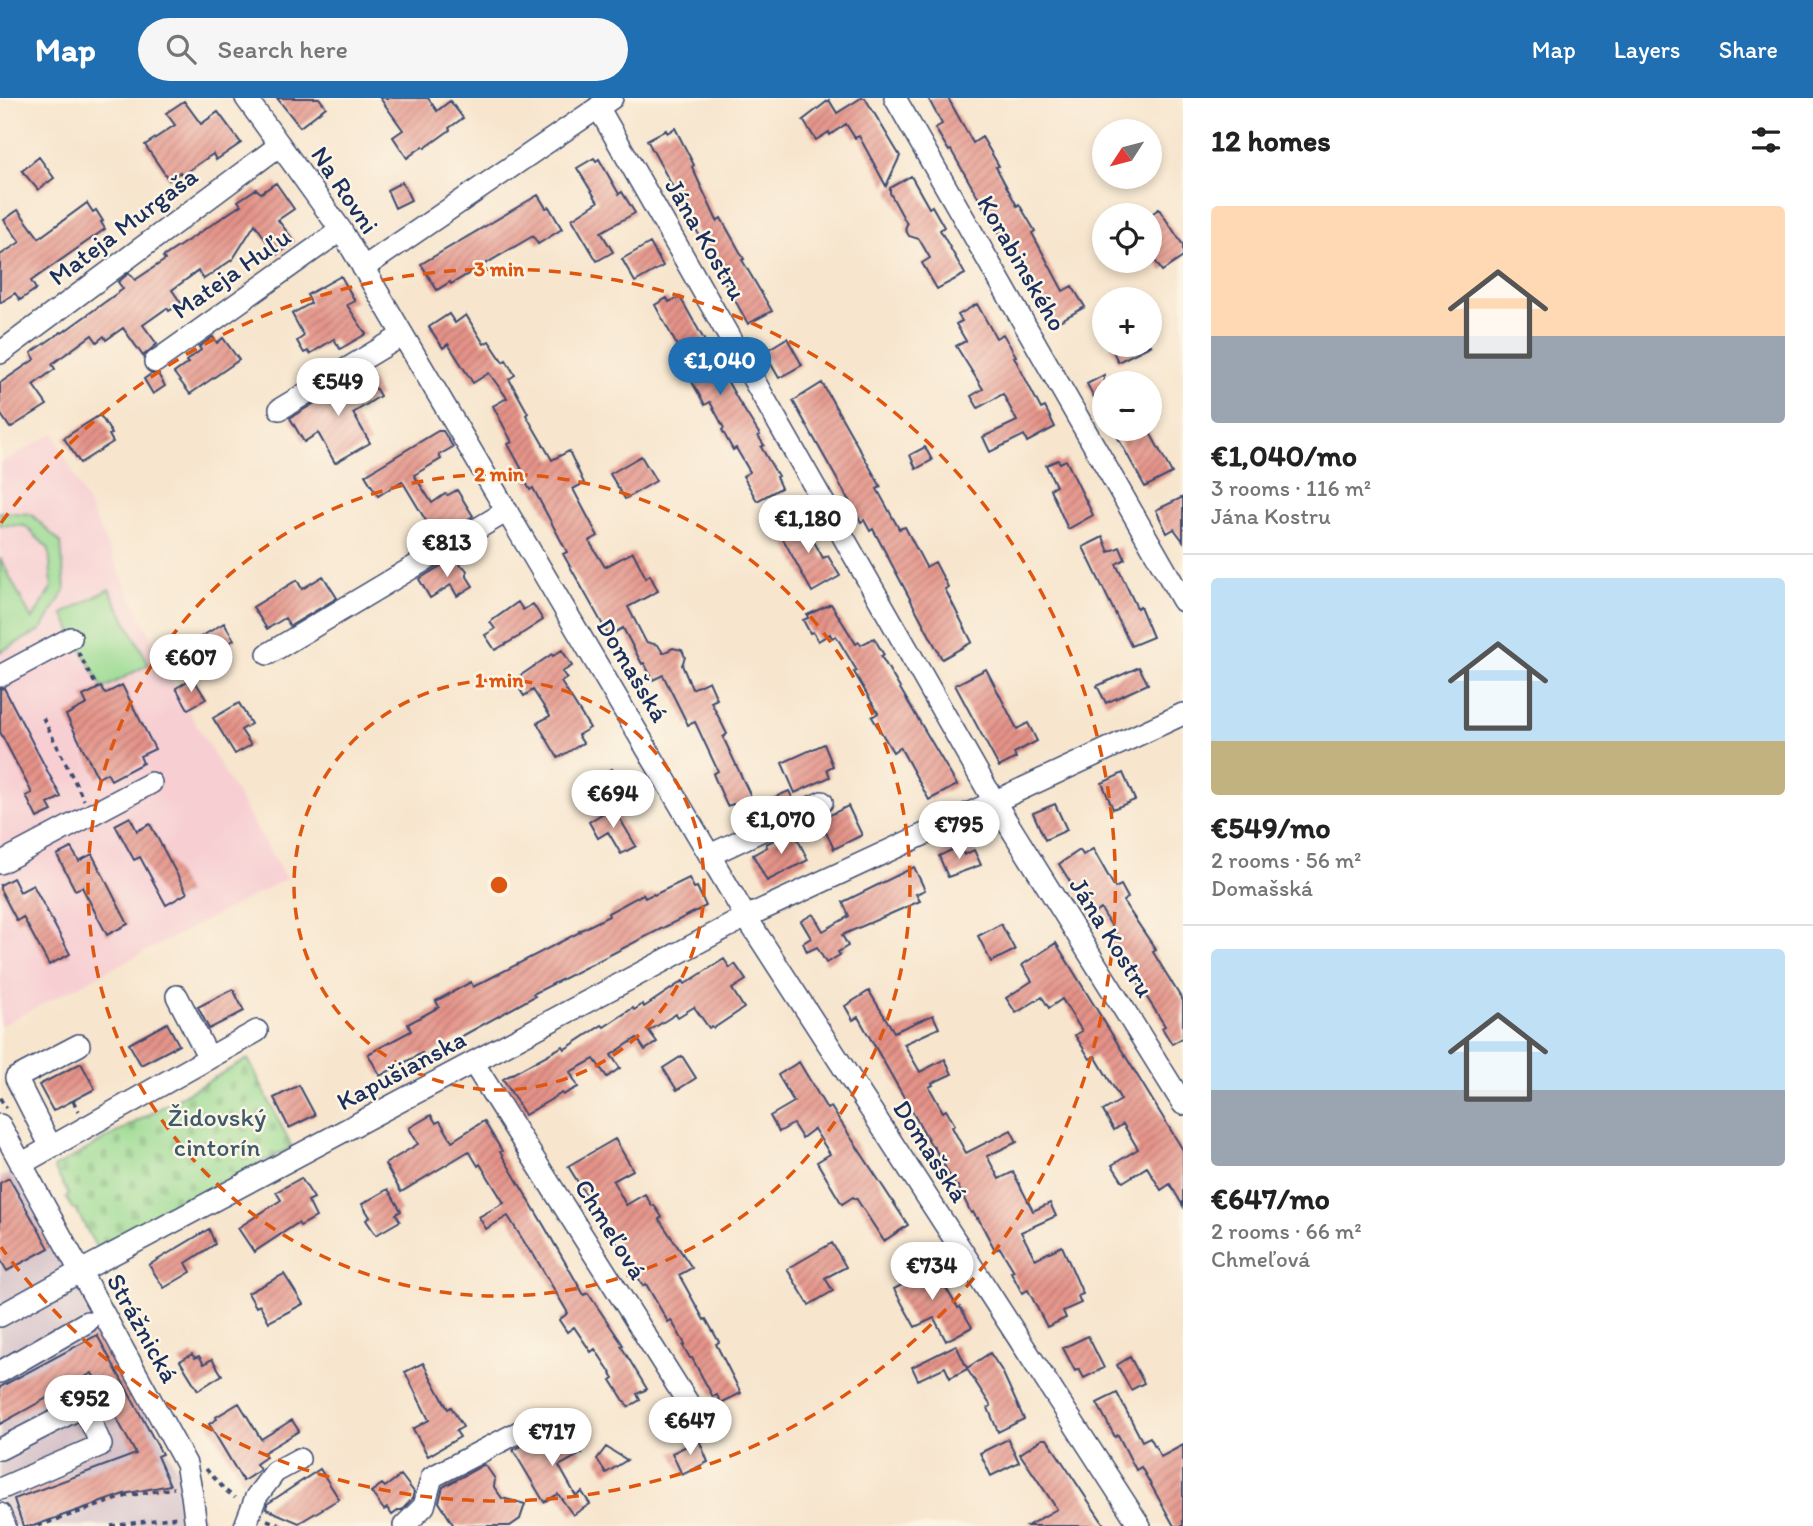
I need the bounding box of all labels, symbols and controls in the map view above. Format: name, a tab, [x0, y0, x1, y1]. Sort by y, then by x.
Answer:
search box	[138, 18, 628, 81]
text: Map	[35, 30, 96, 69]
icon: search	[162, 30, 200, 68]
text: Search here	[218, 33, 348, 65]
text: Map	[1532, 35, 1576, 64]
text: Layers	[1614, 35, 1681, 64]
text: Share	[1719, 35, 1778, 64]
north arrow	[1092, 119, 1162, 189]
map controls	[1092, 119, 1162, 441]
icon: filters	[1747, 121, 1785, 159]
text: 12 homes	[1211, 122, 1331, 159]
street label: Na Rovni	[304, 140, 386, 240]
street label: Mateja Murgaša	[42, 159, 204, 292]
street label: Jána Kostru	[658, 172, 754, 306]
street label: Korabinského	[970, 189, 1074, 337]
button: locate	[1092, 203, 1162, 273]
street label: Mateja Huľu	[165, 220, 297, 326]
icon: home	[1435, 251, 1561, 377]
text: 3 min	[474, 256, 525, 281]
button: +	[1092, 287, 1162, 357]
pin: €1,040	[663, 338, 777, 397]
text: €1,040	[684, 346, 756, 374]
pin: €549	[297, 358, 379, 418]
text: €549	[312, 367, 364, 395]
button: −	[1092, 371, 1162, 441]
text: €1,040/mo	[1211, 437, 1357, 474]
text: 2 min	[474, 461, 525, 486]
text: 3 rooms · 116 m²	[1211, 474, 1371, 502]
pin: €1,180	[751, 496, 865, 555]
text: Jána Kostru	[1211, 502, 1331, 530]
text: €1,180	[775, 504, 841, 532]
pin: €813	[406, 519, 488, 579]
text: €813	[423, 528, 471, 556]
street label: Domašská	[590, 612, 677, 728]
icon: home	[1435, 623, 1561, 749]
pin: €607	[150, 634, 232, 694]
text: €607	[166, 643, 216, 671]
text: 1 min	[475, 667, 524, 692]
pin: €694	[572, 770, 654, 830]
text: €694	[587, 779, 639, 807]
pin: €1,070	[724, 796, 838, 856]
pin: €795	[918, 802, 1000, 861]
text: €1,070	[747, 805, 816, 833]
text: €549/mo	[1211, 809, 1331, 846]
text: €795	[935, 810, 983, 838]
text: 2 rooms · 56 m²	[1211, 846, 1362, 874]
street label: Jána Kostru	[1063, 871, 1161, 1003]
centre of rings	[487, 873, 511, 897]
text: Domašská	[1211, 874, 1313, 902]
icon: home	[1435, 994, 1561, 1120]
street label: Kapušianska	[331, 1023, 471, 1117]
street label: Domašská	[886, 1094, 976, 1208]
park label: Židovský cintorín	[168, 1101, 266, 1163]
street label: Chmeľová	[568, 1173, 655, 1285]
text: €647/mo	[1211, 1180, 1330, 1217]
text: 2 rooms · 66 m²	[1211, 1217, 1362, 1245]
pin: €734	[891, 1242, 973, 1302]
text: Chmeľová	[1211, 1245, 1310, 1273]
text: €734	[907, 1251, 957, 1279]
street label: Strážnická	[100, 1268, 186, 1389]
pin: €952	[44, 1376, 126, 1435]
text: €952	[60, 1384, 110, 1412]
pin: €647	[649, 1398, 731, 1457]
text: €647	[665, 1406, 715, 1434]
pin: €717	[511, 1408, 593, 1468]
text: €717	[529, 1417, 575, 1445]

